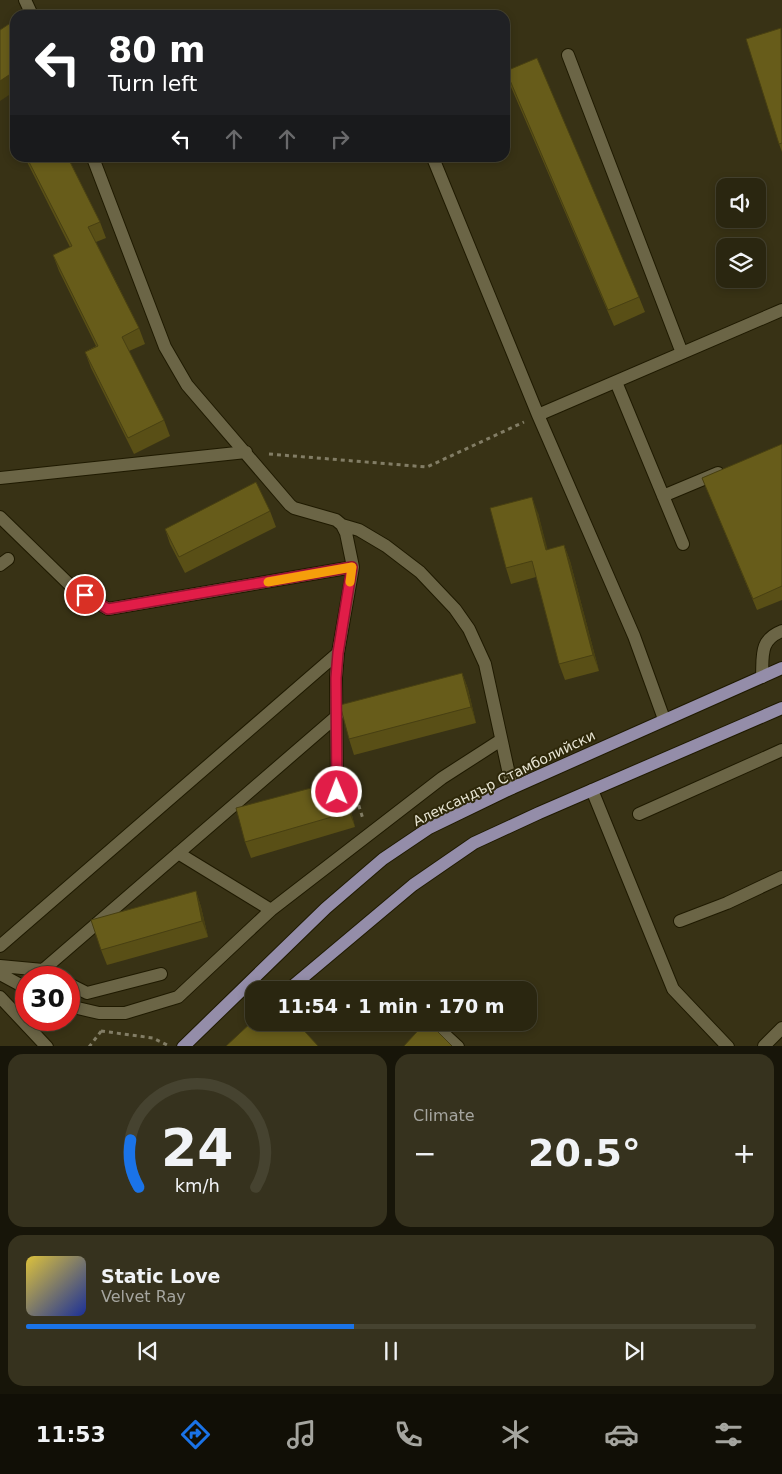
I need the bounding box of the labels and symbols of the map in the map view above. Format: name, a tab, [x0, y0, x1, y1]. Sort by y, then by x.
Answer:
pin	[64, 574, 106, 616]
street label: Александър Стамболийски	[410, 727, 598, 829]
position arrow	[310, 765, 362, 817]
speed limit sign: 30	[15, 966, 80, 1031]

